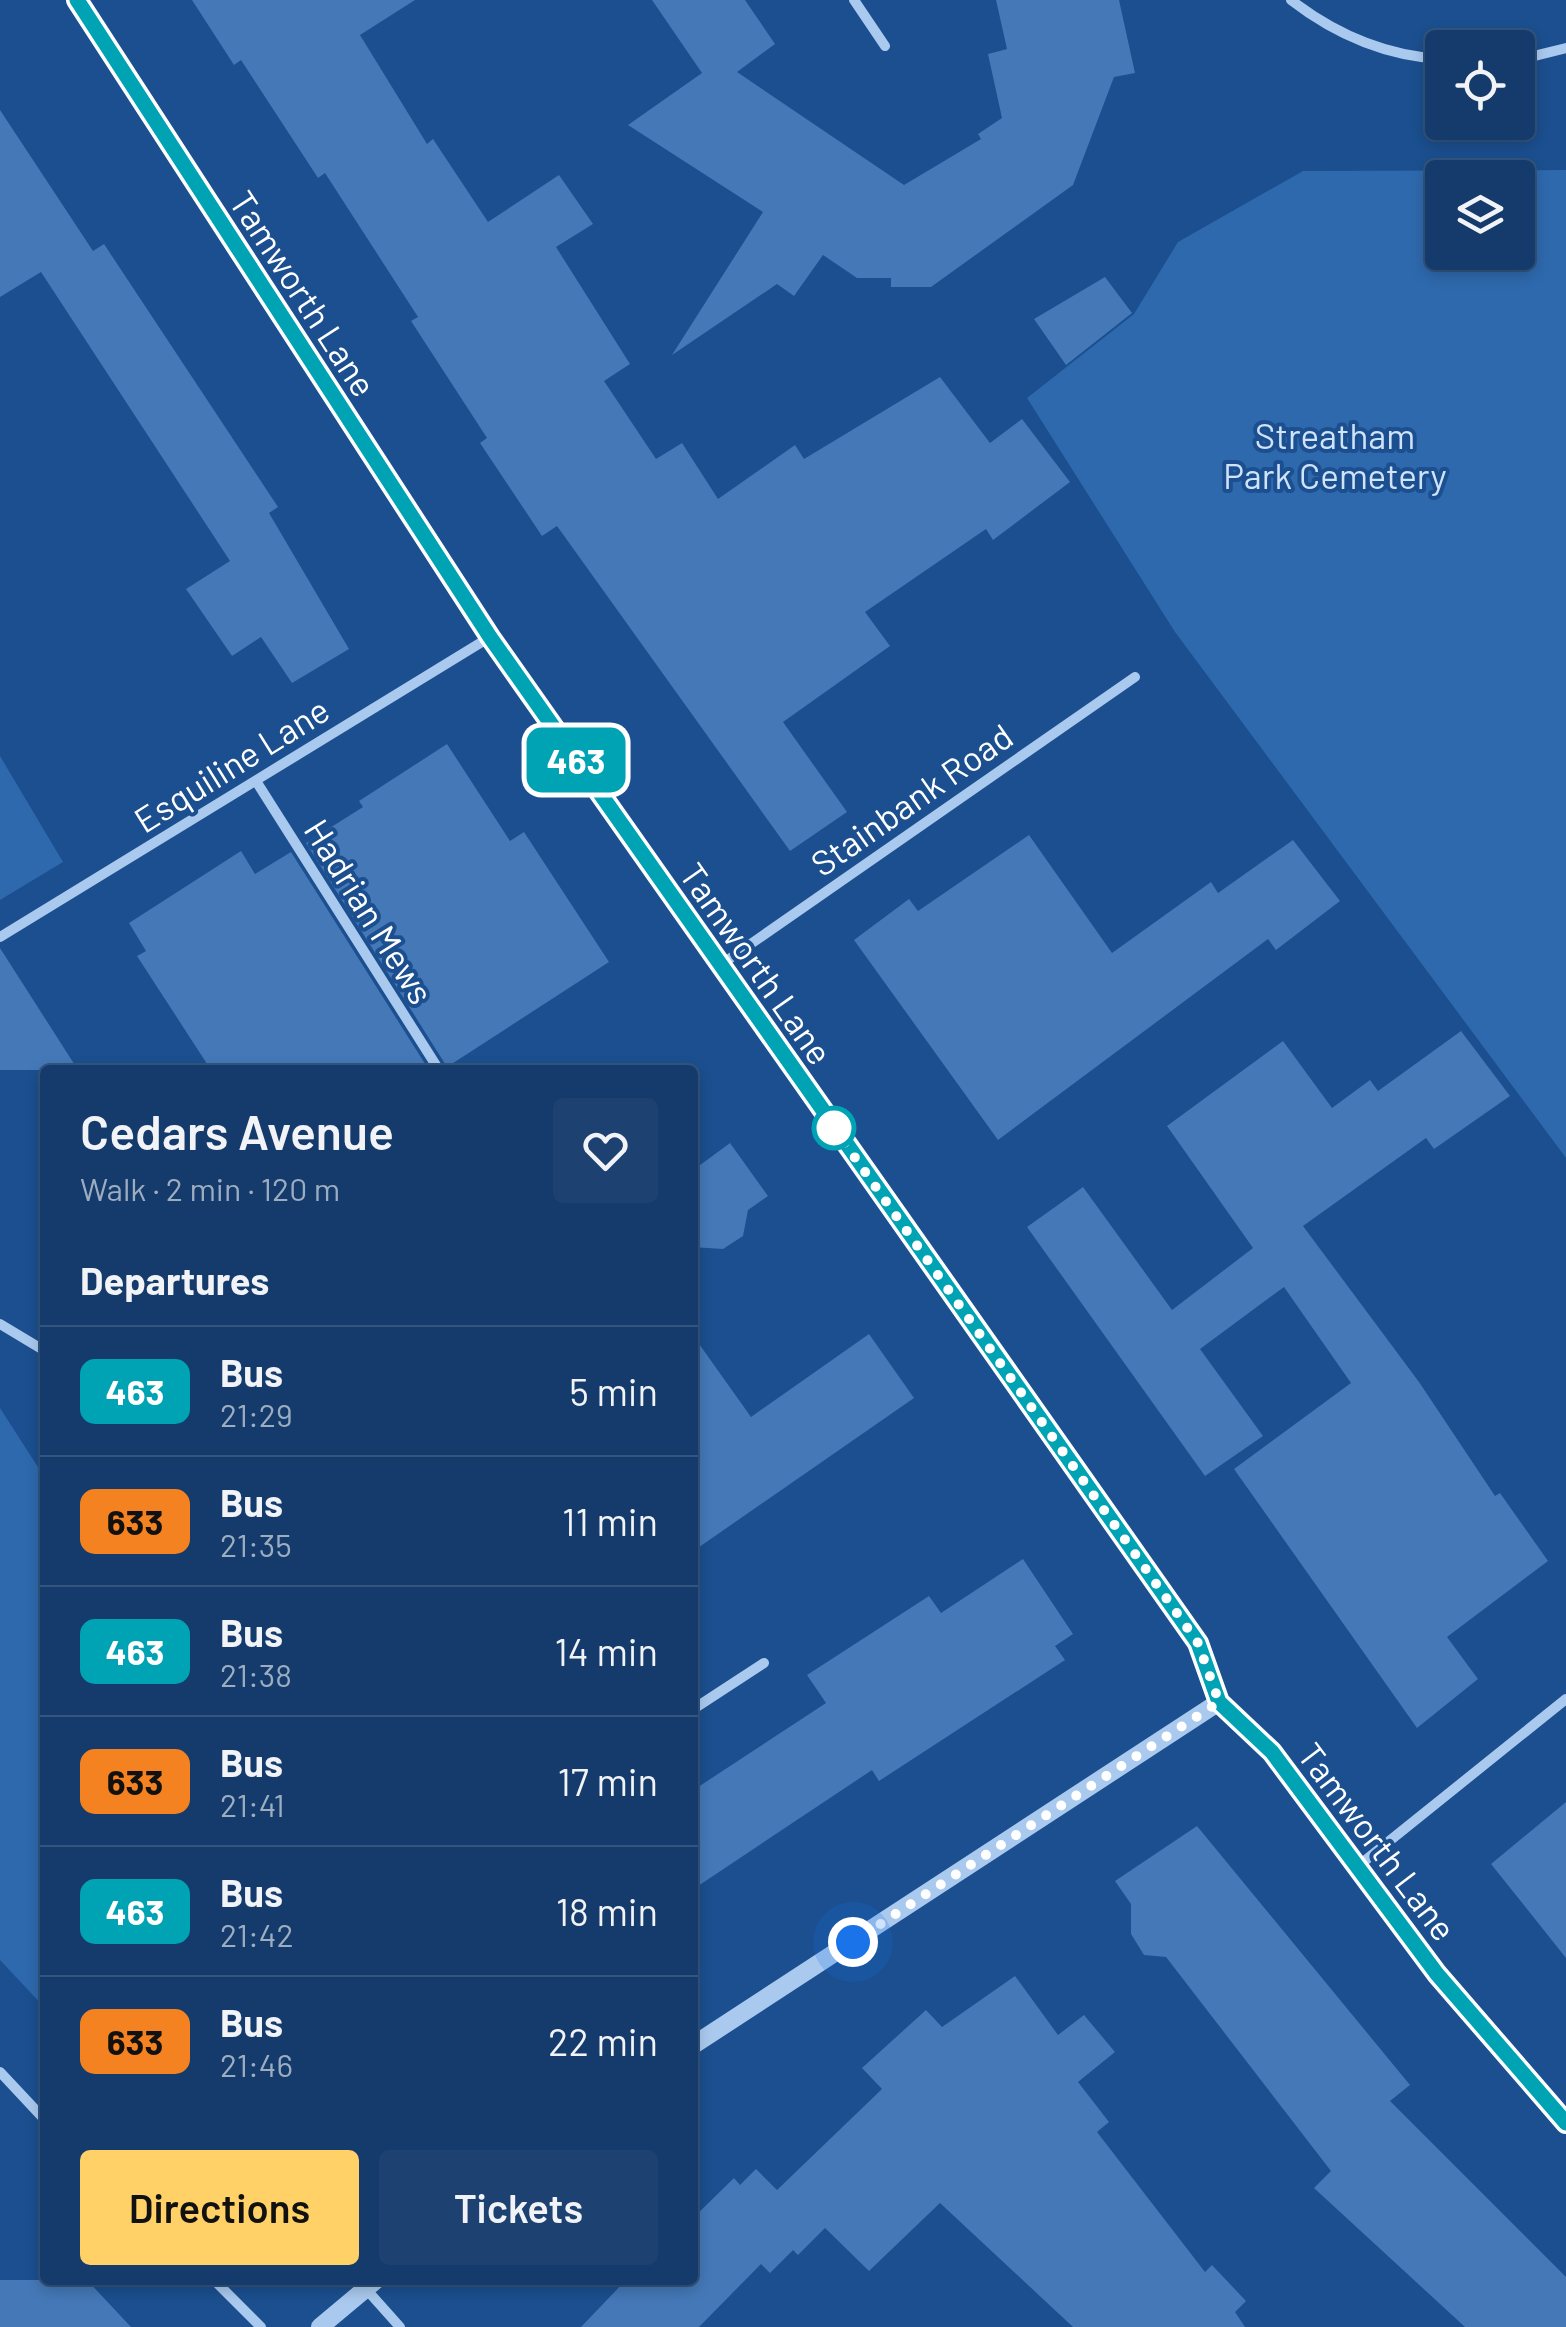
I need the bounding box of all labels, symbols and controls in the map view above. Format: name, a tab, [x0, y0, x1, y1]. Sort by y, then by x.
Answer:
map controls	[1425, 30, 1535, 270]
button: locate	[1425, 30, 1535, 140]
button: layers	[1425, 160, 1535, 270]
street label: Tamworth Lane	[222, 182, 386, 404]
park label: Streatham Park Cemetery	[1223, 414, 1447, 496]
street label: Esquiline Lane	[126, 688, 336, 840]
street label: Stainbank Road	[802, 714, 1020, 884]
line badge: 463	[518, 728, 634, 792]
text: 463	[547, 739, 605, 781]
street label: Hadrian Mews	[297, 811, 443, 1011]
street label: Tamworth Lane	[672, 854, 842, 1072]
button: heart	[553, 1098, 658, 1203]
text: Cedars Avenue	[80, 1102, 394, 1160]
unlabelled marker	[813, 1107, 855, 1149]
text: Walk · 2 min · 120 m	[80, 1169, 340, 1207]
text: Departures	[80, 1257, 269, 1303]
text: Bus	[220, 1349, 283, 1395]
text: 5 min	[569, 1368, 658, 1414]
text: 463	[106, 1370, 164, 1412]
text: 21:29	[220, 1395, 293, 1433]
text: Bus	[220, 1479, 283, 1525]
text: 11 min	[562, 1498, 658, 1544]
text: 633	[107, 1500, 163, 1542]
text: 21:35	[220, 1525, 292, 1563]
text: Bus	[220, 1609, 283, 1655]
text: 14 min	[555, 1628, 658, 1674]
text: 463	[106, 1630, 164, 1672]
text: 21:38	[220, 1655, 292, 1693]
street label: Tamworth Lane	[1290, 1734, 1466, 1948]
text: Bus	[220, 1739, 283, 1785]
text: 17 min	[558, 1758, 658, 1804]
text: 633	[107, 1760, 163, 1802]
text: 21:41	[220, 1785, 285, 1823]
text: Bus	[220, 1869, 283, 1915]
text: 18 min	[556, 1888, 658, 1934]
text: 463	[106, 1890, 164, 1932]
text: 21:42	[220, 1915, 294, 1953]
your location	[828, 1917, 878, 1967]
text: Bus	[220, 1999, 283, 2045]
text: 22 min	[548, 2018, 658, 2064]
text: 633	[107, 2020, 163, 2062]
text: 21:46	[220, 2045, 293, 2083]
button: Directions	[80, 2150, 359, 2265]
button: Tickets	[379, 2150, 658, 2265]

